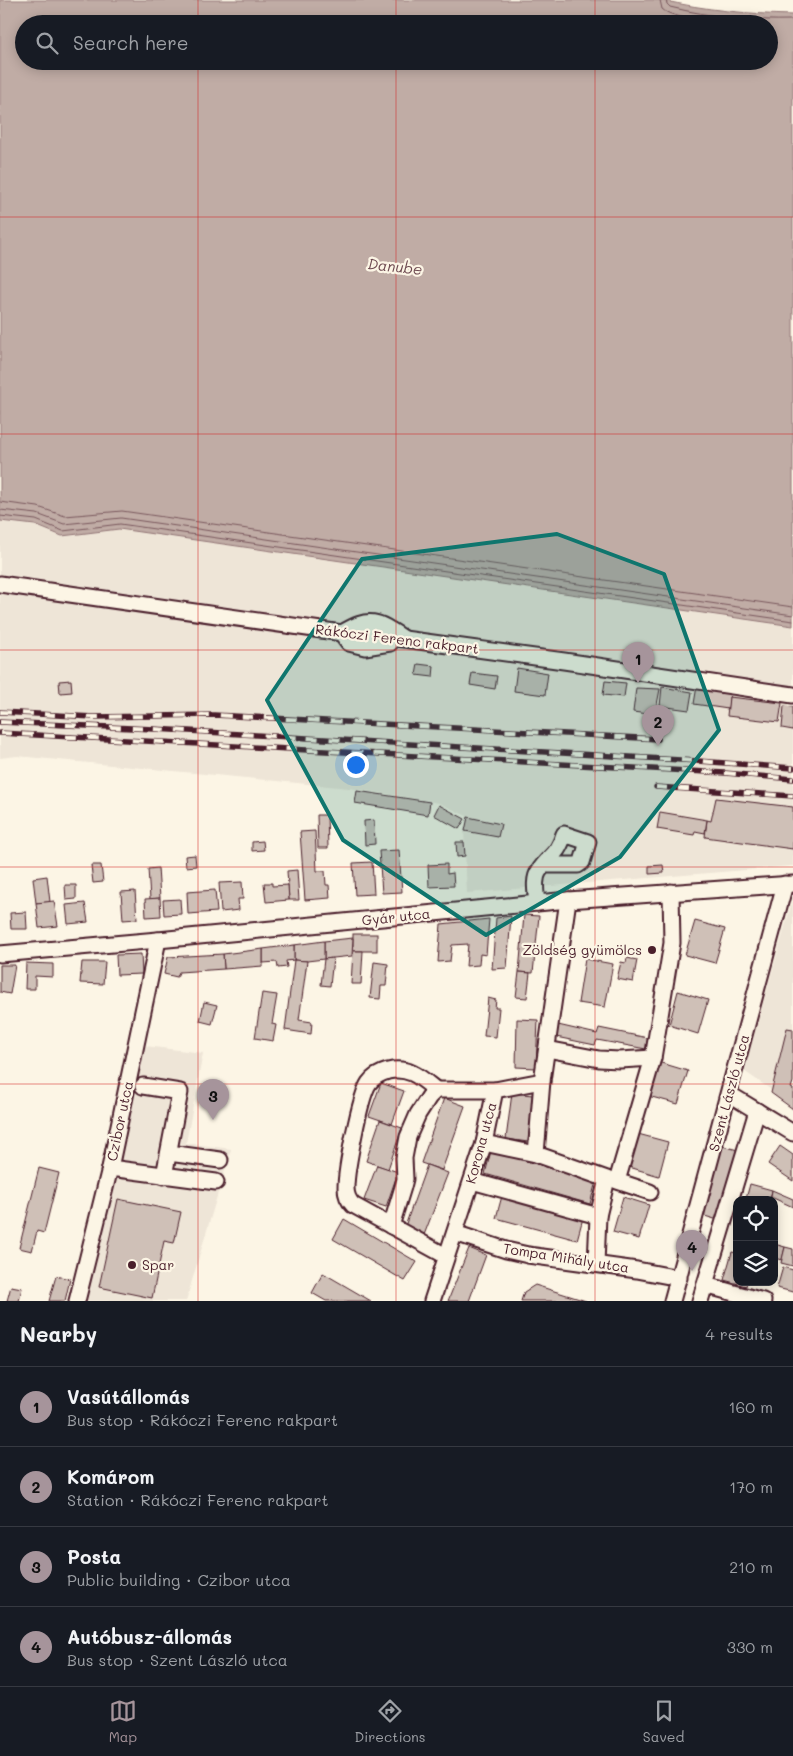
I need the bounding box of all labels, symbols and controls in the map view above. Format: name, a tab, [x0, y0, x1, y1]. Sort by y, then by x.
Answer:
search box	[15, 15, 778, 70]
icon: search	[33, 29, 61, 57]
text: Search here	[73, 30, 189, 55]
water label: Danube	[367, 253, 424, 279]
street label: Rákóczi Ferenc rakpart	[314, 619, 480, 658]
pin: 1	[622, 642, 654, 683]
pin: 2	[642, 705, 674, 746]
your location	[343, 752, 369, 778]
street label: Gyár utca	[361, 903, 431, 930]
place label: Zöldség gyümölcs	[522, 940, 642, 959]
marker: Zöldség gyümölcs	[646, 944, 658, 956]
street label: Szent László utca	[704, 1032, 753, 1154]
street label: Czibor utca	[102, 1079, 137, 1163]
pin: 3	[197, 1079, 229, 1120]
street label: Korona utca	[460, 1100, 501, 1186]
map controls	[733, 1196, 778, 1286]
button: locate	[733, 1196, 778, 1241]
pin: 4	[676, 1230, 708, 1271]
street label: Tompa Mihály utca	[502, 1238, 630, 1277]
button: layers	[733, 1241, 778, 1286]
place label: Spar	[142, 1255, 174, 1274]
marker: Spar	[126, 1259, 138, 1271]
text: Nearby	[20, 1320, 97, 1347]
text: 4 results	[705, 1323, 773, 1344]
text: Vasútállomás	[67, 1384, 190, 1409]
text: 1	[32, 1396, 40, 1417]
text: 160 m	[728, 1396, 773, 1417]
text: Bus stop · Rákóczi Ferenc rakpart	[67, 1409, 338, 1430]
text: Komárom	[67, 1464, 154, 1489]
text: 2	[32, 1476, 40, 1497]
text: 170 m	[729, 1476, 773, 1497]
text: Station · Rákóczi Ferenc rakpart	[67, 1489, 329, 1510]
text: Posta	[67, 1544, 121, 1569]
text: 3	[31, 1556, 41, 1577]
text: 210 m	[729, 1556, 773, 1577]
text: Public building · Czibor utca	[67, 1569, 291, 1590]
text: Autóbusz-állomás	[67, 1624, 232, 1649]
text: 4	[31, 1636, 41, 1657]
text: 330 m	[727, 1636, 773, 1657]
text: Bus stop · Szent László utca	[67, 1649, 288, 1670]
tab: Map	[109, 1697, 137, 1746]
tab: Directions	[354, 1697, 426, 1746]
tab: Saved	[643, 1697, 684, 1746]

